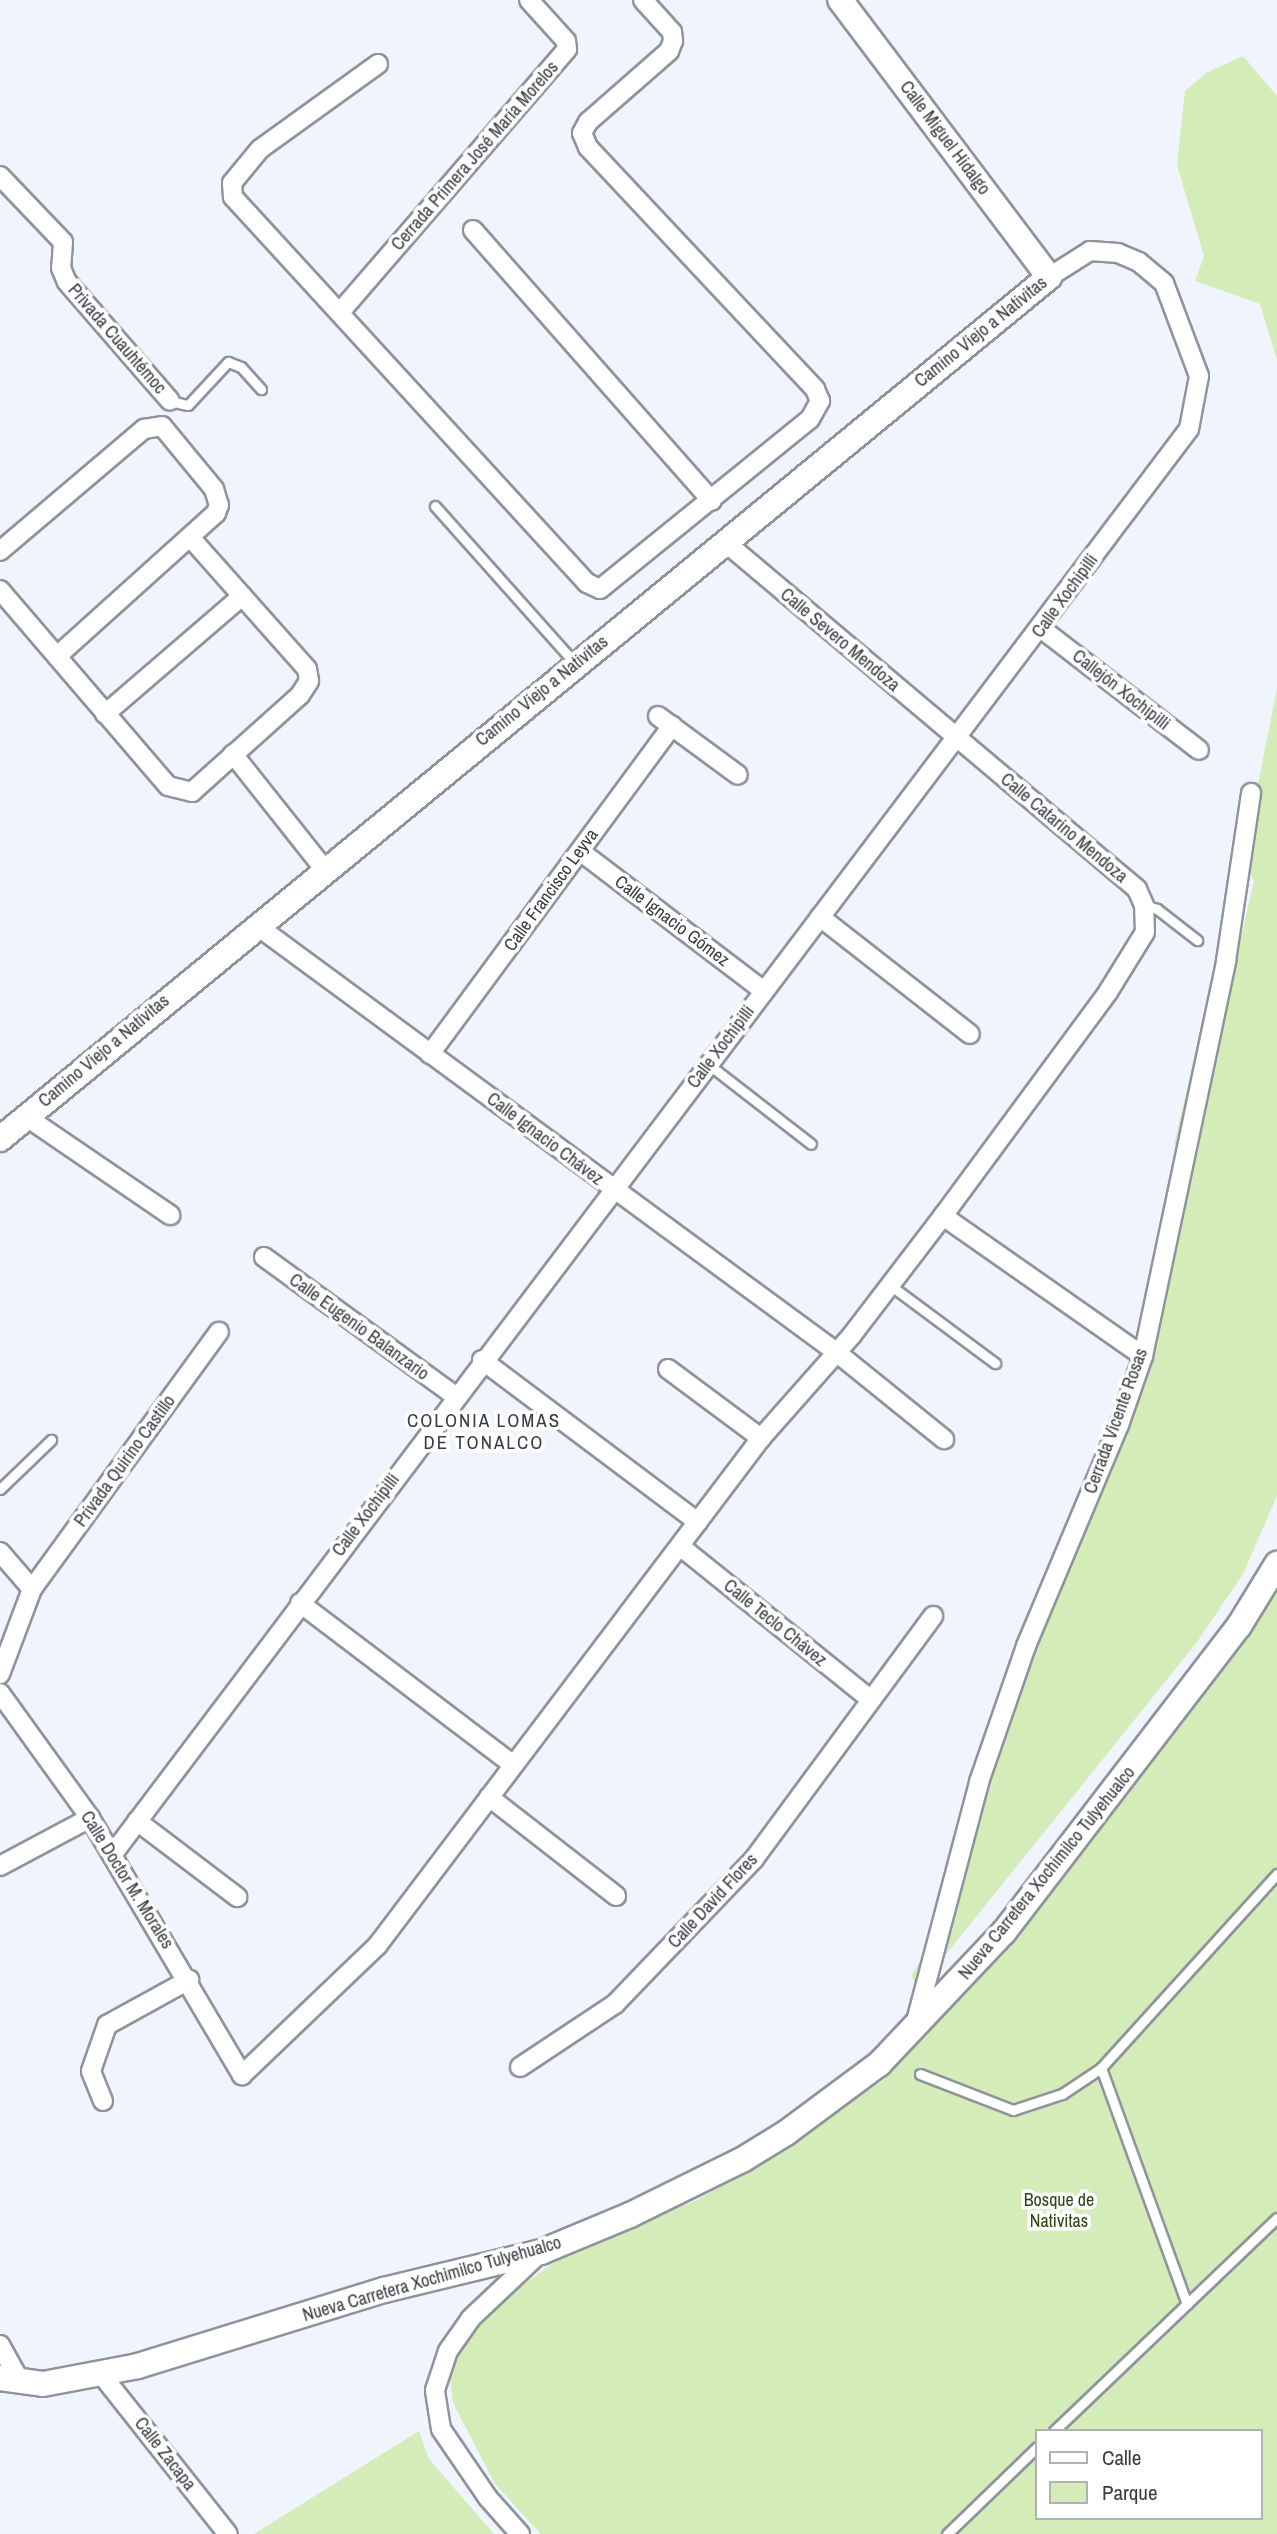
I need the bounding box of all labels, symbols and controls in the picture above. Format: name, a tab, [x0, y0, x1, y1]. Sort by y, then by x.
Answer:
street label: Cerrada Primera José María Morelos	[387, 57, 563, 255]
street label: Calle Miguel Hidalgo	[895, 77, 995, 199]
street label: Camino Viejo a Nativitas	[911, 272, 1051, 392]
street label: Privada Cuauhtémoc	[63, 280, 171, 398]
street label: Calle Xochipilli	[1027, 550, 1103, 642]
street label: Calle Severo Mendoza	[776, 584, 904, 696]
street label: Camino Viejo a Nativitas	[472, 631, 612, 751]
street label: Callejón Xochipilli	[1068, 645, 1174, 735]
street label: Calle Catarino Mendoza	[996, 769, 1132, 887]
street label: Calle Francisco Leyva	[499, 825, 603, 955]
street label: Calle Ignacio Gómez	[610, 871, 734, 971]
street label: Camino Viejo a Nativitas	[34, 990, 174, 1112]
street label: Calle Xochipilli	[683, 1001, 759, 1093]
street label: Calle Ignacio Chávez	[482, 1088, 608, 1190]
street label: Calle Eugenio Balanzario	[285, 1269, 433, 1385]
street label: Cerrada Vicente Rosas	[1080, 1345, 1152, 1497]
street label: Privada Quirino Castillo	[70, 1391, 180, 1531]
district label: COLONIA LOMAS DE TONALCO	[408, 1410, 560, 1454]
street label: Calle Xochipilli	[328, 1469, 404, 1561]
street label: Calle Teclo Chávez	[719, 1575, 831, 1671]
street label: Nueva Carretera Xochimilco Tulyehualco	[954, 1762, 1140, 1984]
street label: Calle Doctor M. Morales	[76, 1807, 178, 1953]
street label: Calle David Flores	[664, 1849, 762, 1953]
park label: Bosque de Nativitas	[1024, 2190, 1094, 2232]
street label: Nueva Carretera Xochimilco Tulyehualco	[300, 2232, 564, 2326]
street label: Calle Zacapa	[130, 2413, 200, 2495]
legend	[1036, 2429, 1263, 2520]
text: Calle	[1102, 2443, 1141, 2472]
text: Parque	[1102, 2478, 1158, 2507]

